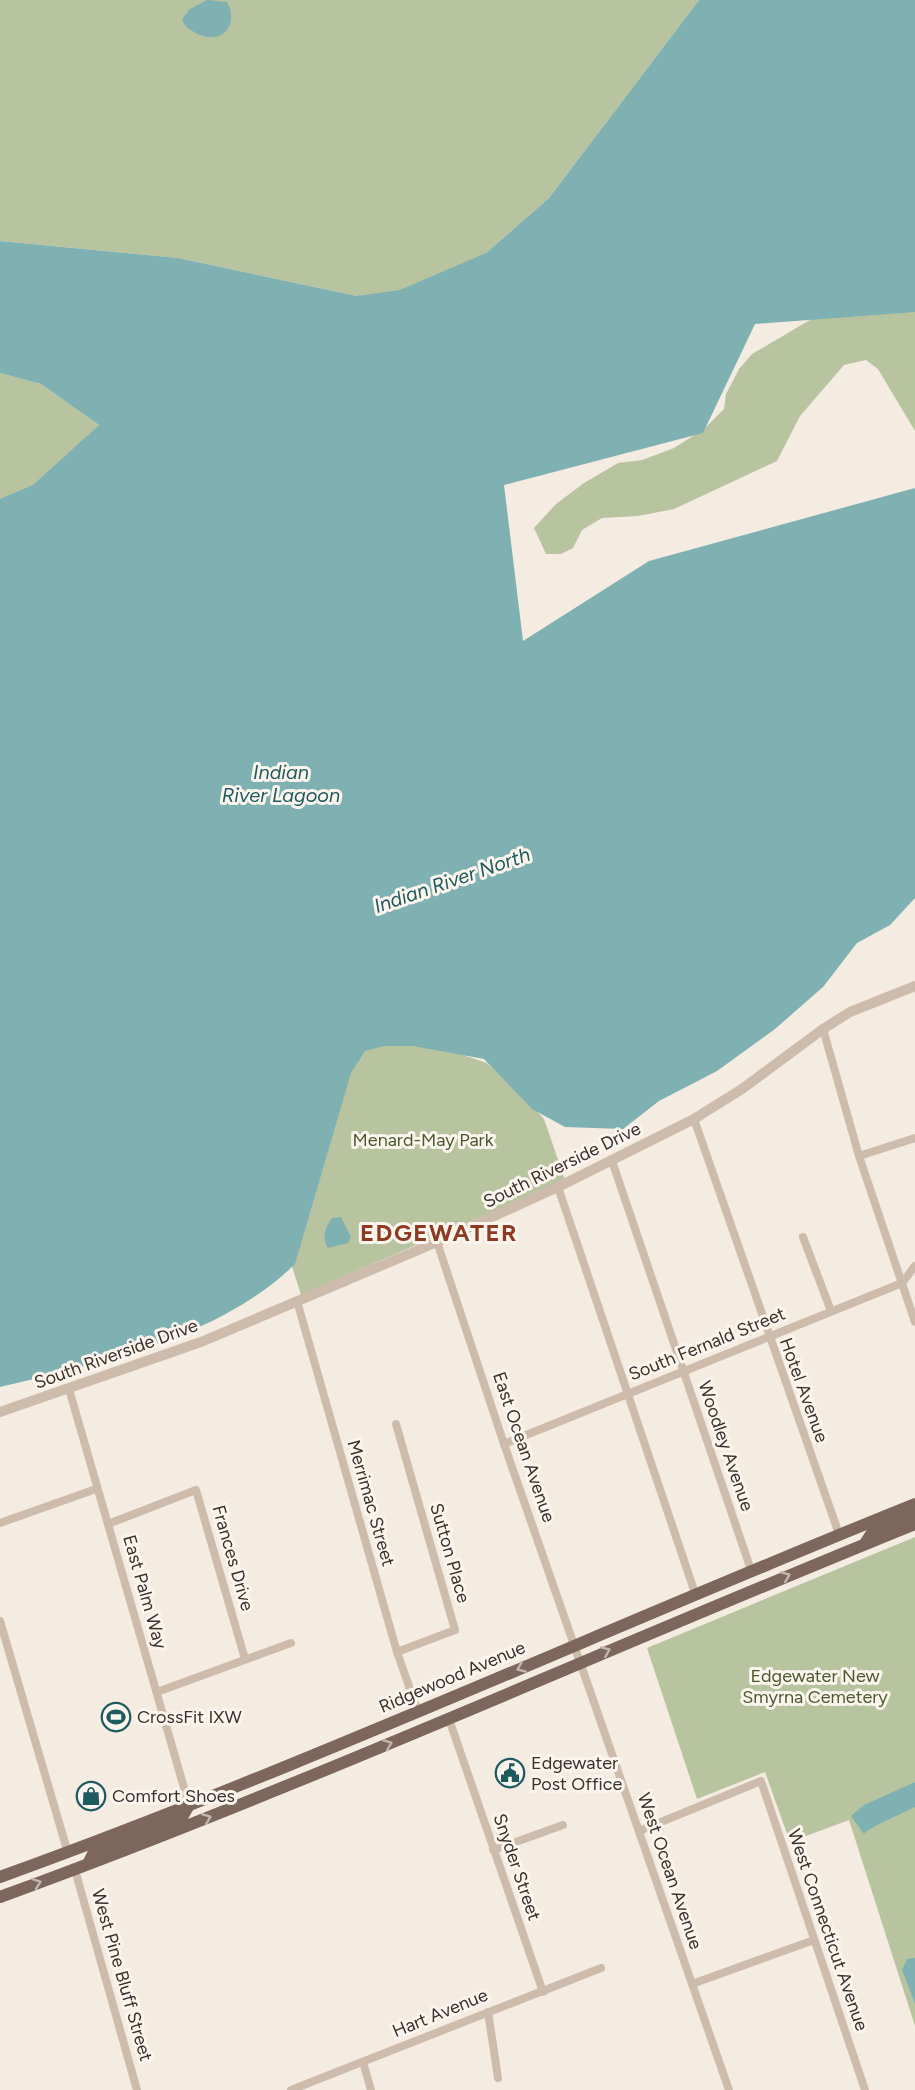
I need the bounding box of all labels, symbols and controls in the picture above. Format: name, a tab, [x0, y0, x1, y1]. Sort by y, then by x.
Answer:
water label: Indian River Lagoon	[222, 760, 340, 807]
water label: Indian River North	[371, 842, 533, 918]
street label: South Riverside Drive	[480, 1117, 644, 1213]
park label: Menard-May Park	[353, 1129, 494, 1151]
district label: EDGEWATER	[360, 1218, 518, 1247]
street label: South Fernald Street	[625, 1302, 789, 1385]
street label: South Riverside Drive	[31, 1314, 201, 1394]
street label: Hotel Avenue	[775, 1335, 833, 1446]
street label: East Ocean Avenue	[488, 1369, 560, 1525]
street label: Woodley Avenue	[693, 1378, 759, 1514]
street label: Merrimac Street	[342, 1437, 400, 1569]
street label: Sutton Place	[425, 1501, 475, 1606]
street label: Frances Drive	[207, 1503, 259, 1614]
street label: East Palm Way	[118, 1532, 172, 1652]
one-way arrow	[780, 1571, 791, 1583]
street label: Ridgewood Avenue	[376, 1636, 529, 1718]
one-way arrow	[600, 1646, 611, 1658]
one-way arrow	[516, 1661, 527, 1673]
park label: Edgewater New Smyrna Cemetery	[742, 1665, 888, 1708]
sports icon: CrossFit IXW	[100, 1701, 132, 1733]
place label: CrossFit IXW	[137, 1706, 242, 1728]
one-way arrow	[382, 1739, 393, 1751]
place label: Edgewater Post Office	[531, 1752, 622, 1795]
public building icon: Edgewater Post Office	[494, 1757, 526, 1789]
shop icon: Comfort Shoes	[75, 1780, 107, 1812]
place label: Comfort Shoes	[112, 1785, 235, 1807]
street label: West Ocean Avenue	[633, 1790, 707, 1952]
street label: Snyder Street	[488, 1811, 546, 1923]
one-way arrow	[201, 1813, 212, 1825]
street label: West Connecticut Avenue	[783, 1826, 873, 2034]
one-way arrow	[31, 1878, 42, 1891]
street label: West Pine Bluff Street	[87, 1886, 157, 2064]
street label: Hart Avenue	[389, 1984, 491, 2042]

